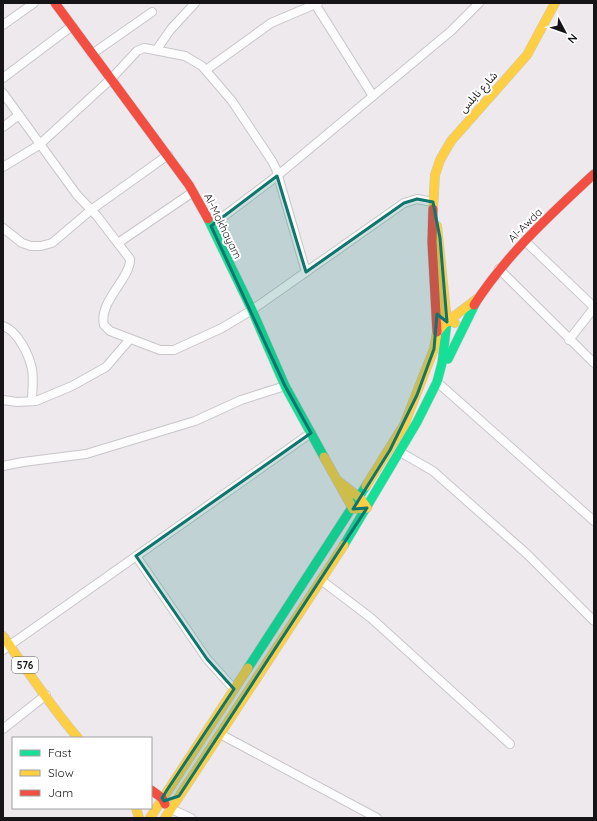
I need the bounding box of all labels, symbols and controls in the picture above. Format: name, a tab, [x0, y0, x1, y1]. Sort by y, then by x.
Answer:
north arrow	[545, 12, 585, 52]
text: N	[565, 31, 580, 46]
street label: شارع نابلس	[456, 68, 501, 116]
street label: Al-Mokhayam	[201, 191, 245, 261]
street label: Al-Awda	[505, 205, 545, 245]
road number: 576	[12, 657, 38, 673]
legend	[12, 737, 152, 809]
text: Fast	[48, 745, 72, 760]
text: Slow	[48, 765, 74, 780]
text: Jam	[48, 785, 73, 800]

